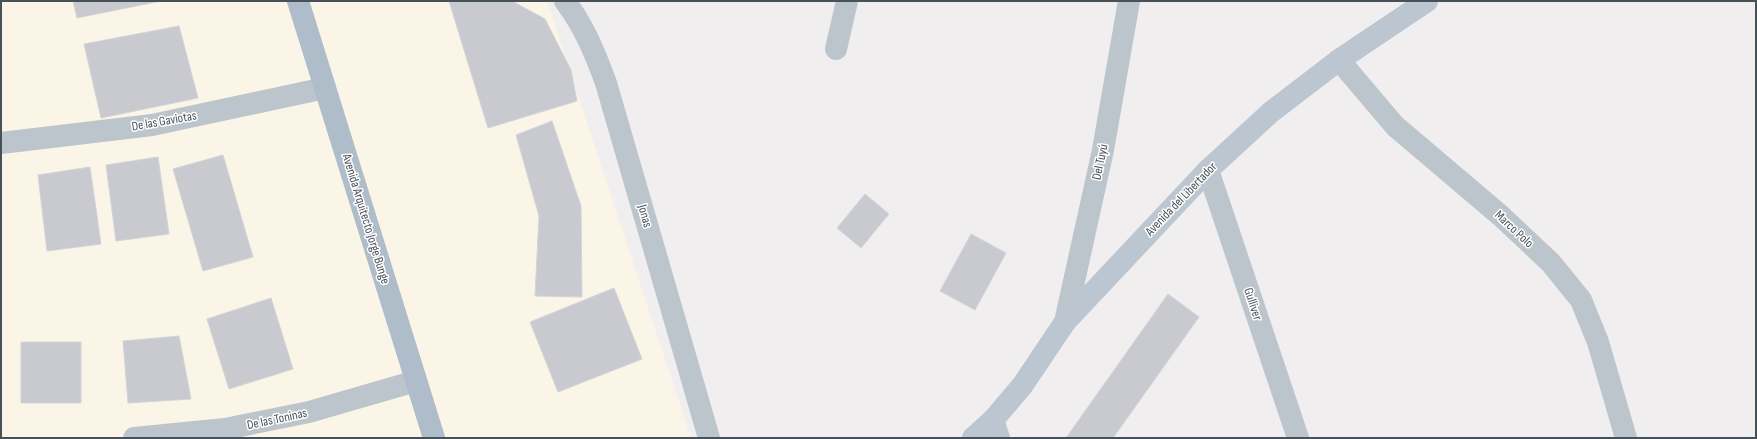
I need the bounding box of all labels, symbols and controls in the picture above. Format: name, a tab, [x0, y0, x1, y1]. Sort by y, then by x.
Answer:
street label: De las Gaviotas	[130, 107, 198, 135]
street label: Del Tuyú	[1088, 143, 1112, 181]
street label: Avenida Arquitecto Jorge Bunge	[338, 151, 393, 286]
street label: Avenida del Libertador	[1141, 159, 1220, 240]
street label: Jonas	[634, 202, 656, 230]
street label: Marco Polo	[1491, 207, 1537, 251]
street label: Gulliver	[1240, 286, 1266, 323]
street label: De las Toninas	[246, 405, 309, 433]

